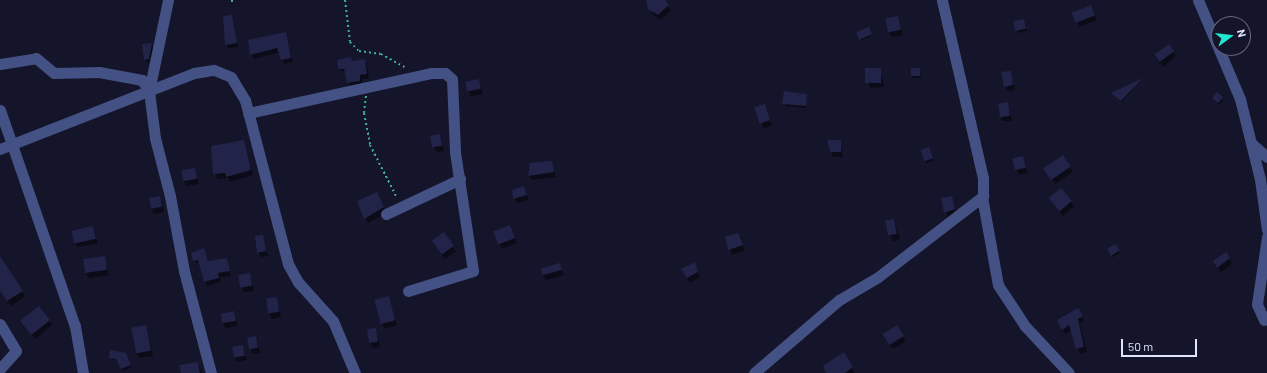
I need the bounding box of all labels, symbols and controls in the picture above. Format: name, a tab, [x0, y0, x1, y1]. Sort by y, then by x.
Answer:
north arrow	[1211, 16, 1251, 56]
text: N	[1235, 28, 1249, 38]
scale bar	[1123, 331, 1199, 357]
text: 50 m	[1128, 339, 1153, 353]

